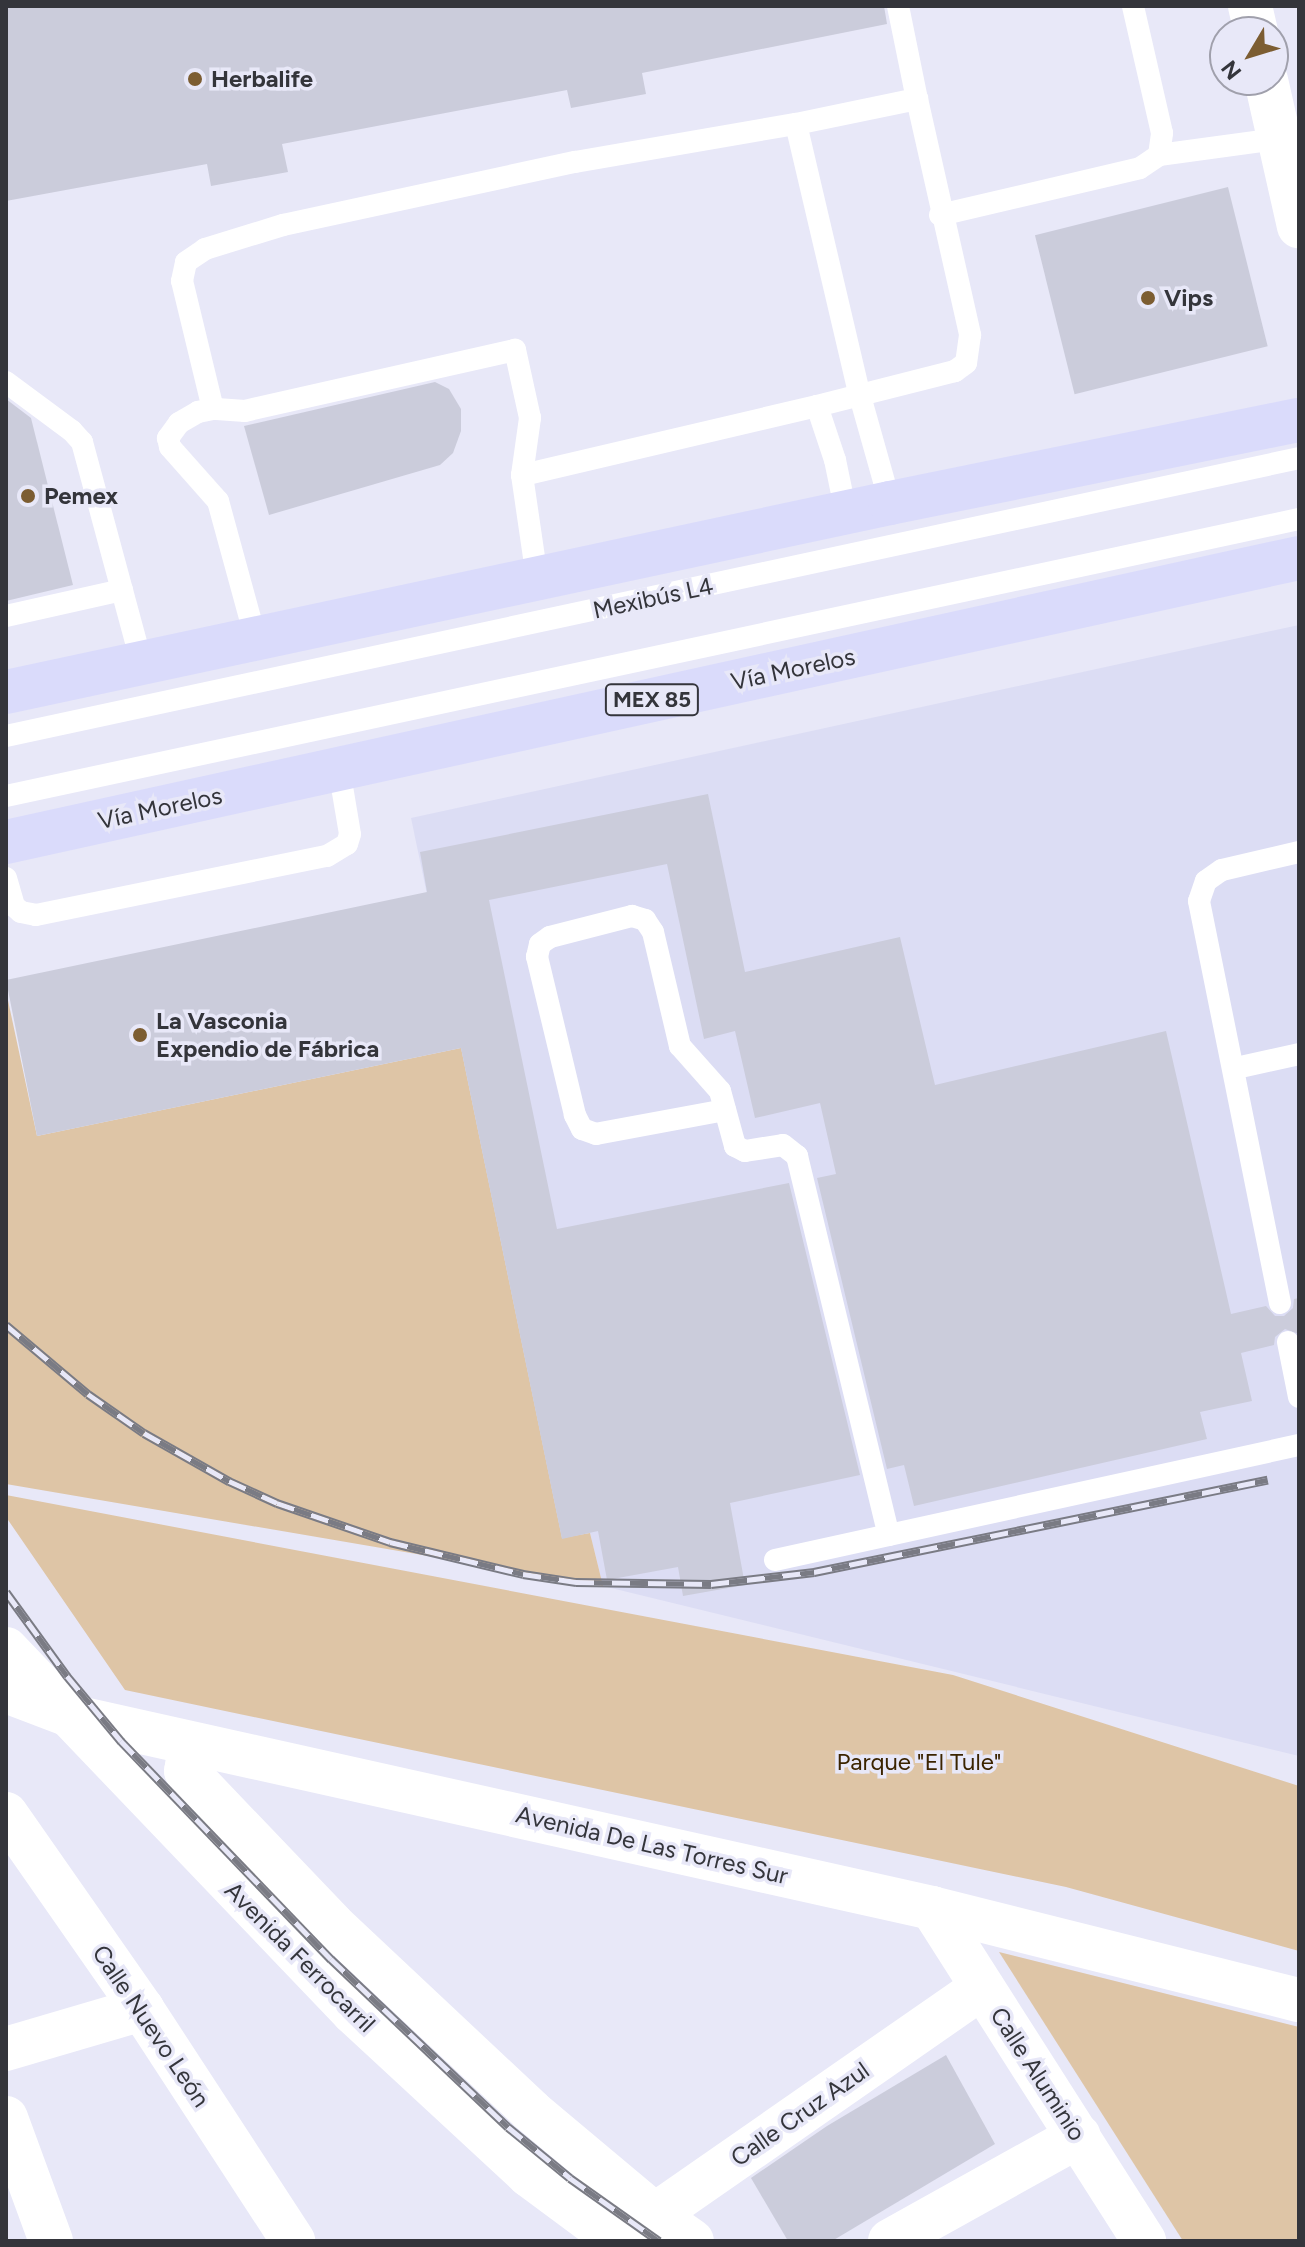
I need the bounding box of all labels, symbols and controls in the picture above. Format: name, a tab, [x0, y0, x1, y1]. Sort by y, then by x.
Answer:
north arrow	[1209, 16, 1289, 96]
text: N	[1215, 55, 1247, 85]
place label: Herbalife	[211, 65, 313, 93]
marker: Herbalife	[186, 70, 204, 88]
place label: Vips	[1164, 284, 1213, 312]
marker: Vips	[1139, 289, 1157, 307]
place label: Pemex	[44, 482, 118, 510]
marker: Pemex	[19, 487, 37, 505]
street label: Mexibús L4	[590, 571, 716, 625]
street label: Vía Morelos	[728, 642, 858, 696]
road number: MEX 85	[604, 682, 700, 718]
street label: Vía Morelos	[95, 781, 225, 835]
place label: La Vasconia Expendio de Fábrica	[156, 1007, 379, 1063]
marker: La Vasconia Expendio de Fábrica	[131, 1026, 149, 1044]
park label: Parque "El Tule"	[837, 1748, 1001, 1776]
street label: Avenida De Las Torres Sur	[513, 1800, 791, 1890]
street label: Avenida Ferrocarril	[219, 1876, 381, 2038]
street label: Calle Nuevo León	[86, 1940, 216, 2112]
street label: Calle Aluminio	[984, 2002, 1092, 2146]
street label: Calle Cruz Azul	[725, 2056, 875, 2172]

